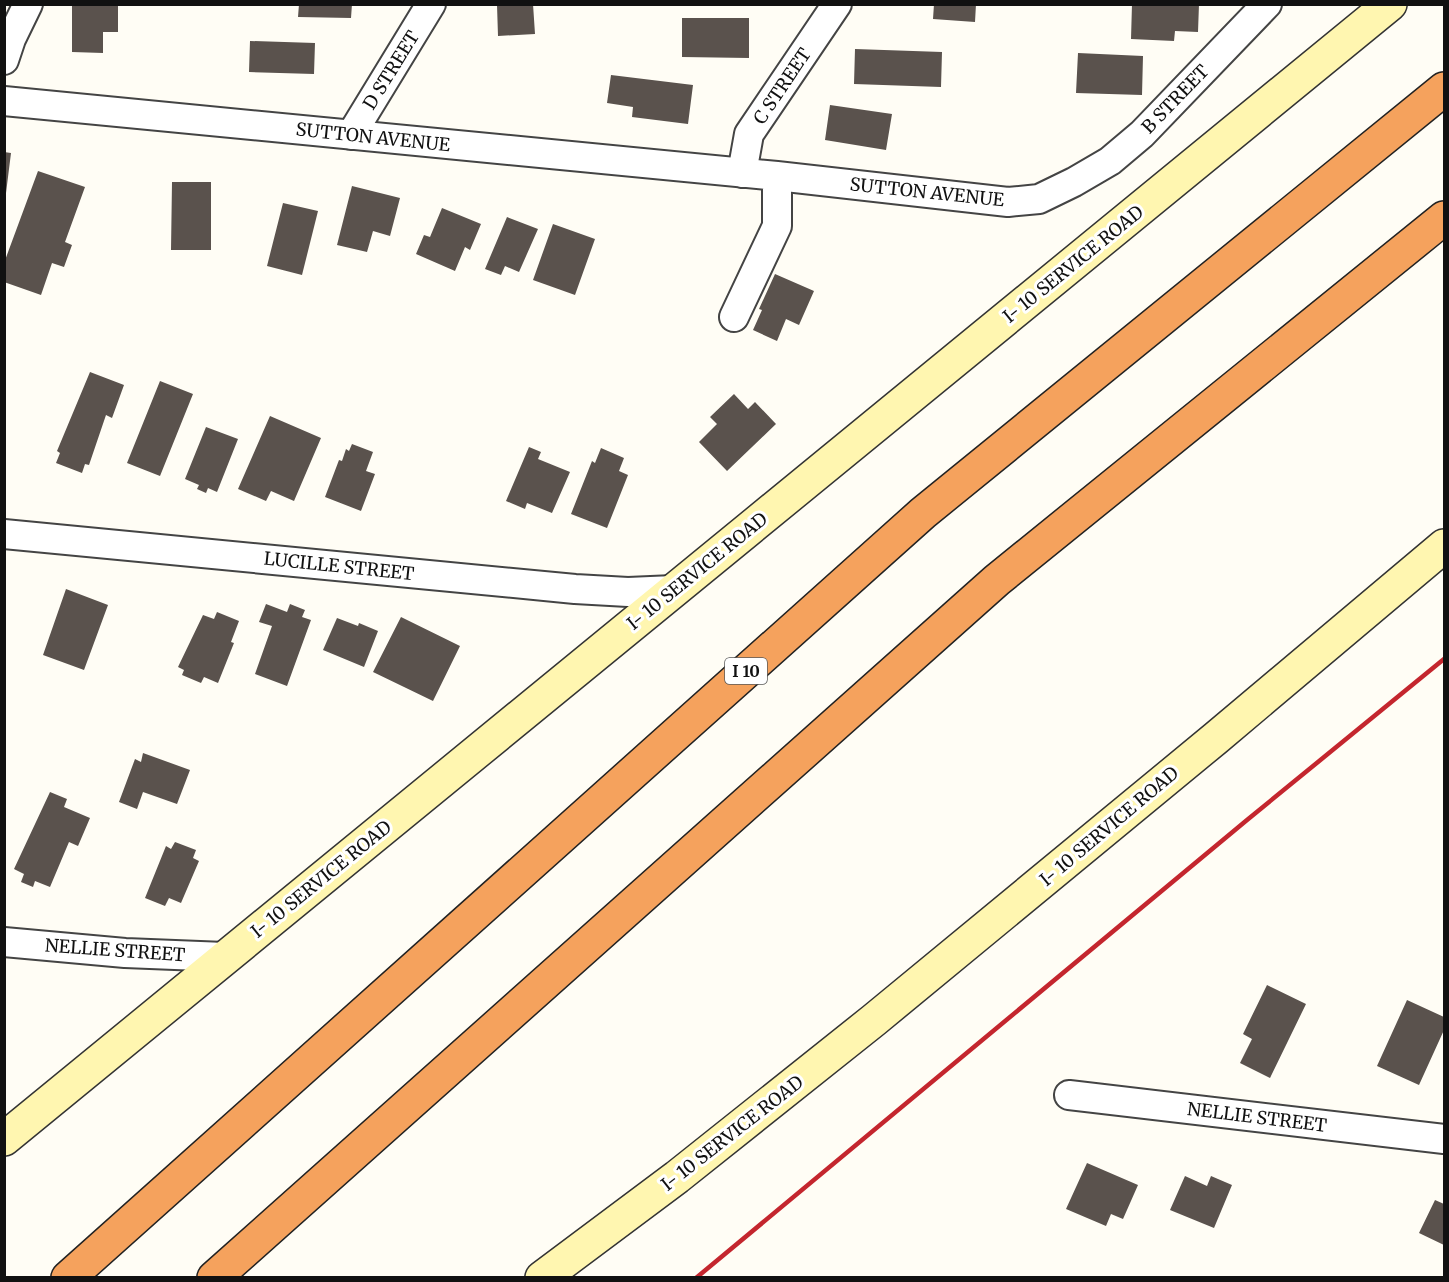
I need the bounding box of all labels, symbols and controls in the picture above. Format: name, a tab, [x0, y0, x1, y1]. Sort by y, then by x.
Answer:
street label: D STREET	[358, 26, 424, 114]
street label: C STREET	[748, 43, 816, 128]
street label: B STREET	[1136, 59, 1214, 138]
street label: SUTTON AVENUE	[295, 117, 452, 157]
street label: SUTTON AVENUE	[849, 172, 1006, 212]
street label: I- 10 SERVICE ROAD	[998, 200, 1148, 328]
street label: I- 10 SERVICE ROAD	[622, 507, 772, 635]
street label: LUCILLE STREET	[263, 547, 416, 585]
road number: I 10	[725, 658, 767, 684]
street label: I- 10 SERVICE ROAD	[1035, 761, 1183, 891]
street label: I- 10 SERVICE ROAD	[246, 815, 396, 943]
street label: NELLIE STREET	[44, 934, 186, 966]
street label: I- 10 SERVICE ROAD	[656, 1070, 808, 1196]
street label: NELLIE STREET	[1186, 1097, 1329, 1137]

